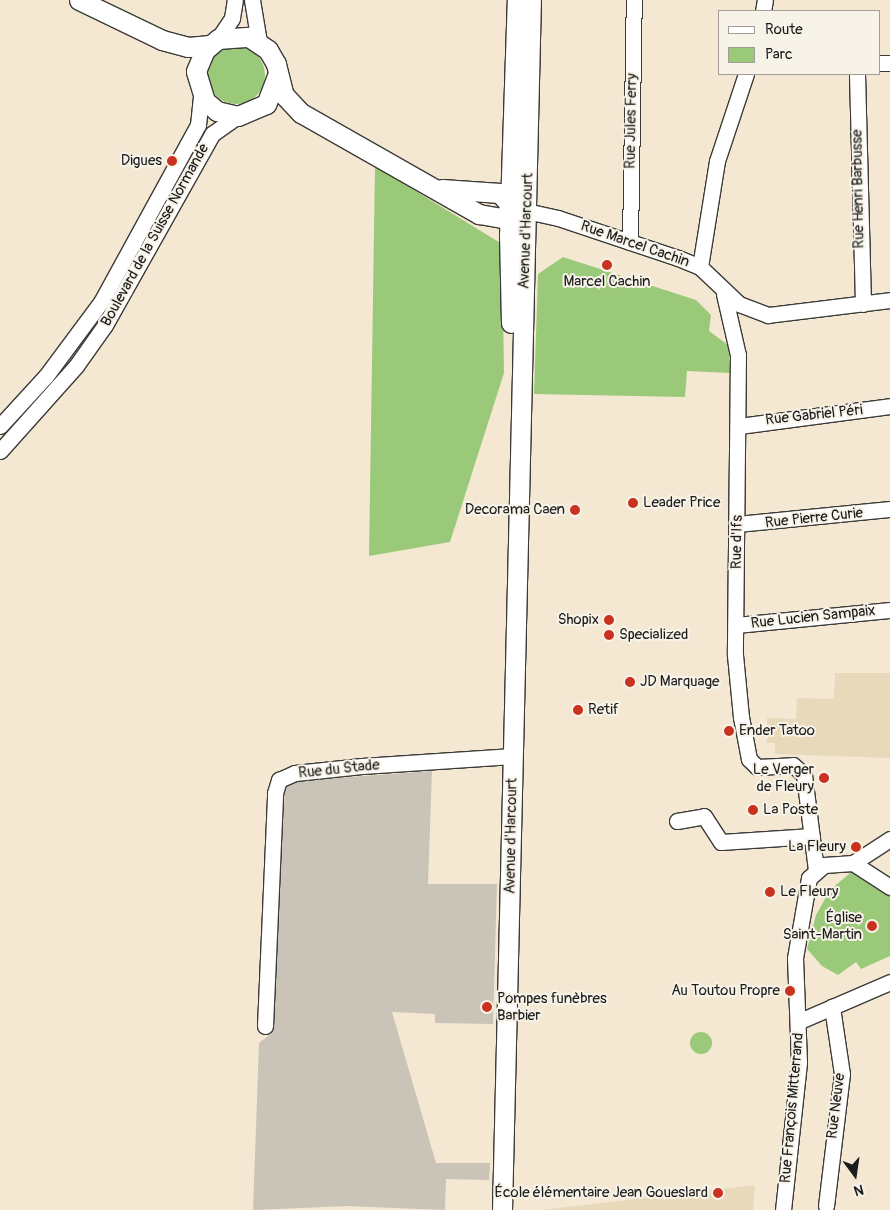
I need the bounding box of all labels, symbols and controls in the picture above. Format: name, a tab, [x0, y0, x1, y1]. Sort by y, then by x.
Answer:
legend	[718, 10, 880, 75]
text: Route	[765, 20, 803, 39]
text: Parc	[765, 45, 793, 64]
street label: Rue Jules Ferry	[621, 73, 641, 169]
street label: Rue Henri Barbusse	[848, 129, 868, 249]
street label: Boulevard de la Suisse Normande	[97, 140, 213, 330]
place label: Digues	[121, 152, 162, 170]
marker: Digues	[166, 155, 178, 167]
street label: Avenue d'Harcourt	[515, 173, 537, 289]
street label: Rue Marcel Cachin	[578, 217, 692, 271]
marker: Marcel Cachin	[601, 259, 613, 271]
place label: Marcel Cachin	[563, 273, 651, 291]
street label: Rue Gabriel Péri	[764, 401, 864, 429]
place label: Leader Price	[643, 494, 720, 512]
marker: Leader Price	[627, 497, 639, 509]
place label: Decorama Caen	[465, 501, 565, 519]
marker: Decorama Caen	[569, 504, 581, 516]
street label: Rue Pierre Curie	[764, 504, 864, 532]
street label: Rue d'Ifs	[728, 515, 746, 569]
street label: Rue Lucien Sampaix	[750, 602, 876, 632]
place label: Shopix	[558, 611, 599, 629]
marker: Shopix	[603, 614, 615, 626]
place label: Specialized	[619, 626, 688, 644]
marker: Specialized	[603, 629, 615, 641]
place label: JD Marquage	[640, 673, 719, 691]
marker: JD Marquage	[624, 676, 636, 688]
place label: Retif	[588, 701, 619, 719]
marker: Retif	[572, 704, 584, 716]
place label: Ender Tatoo	[739, 722, 815, 740]
marker: Ender Tatoo	[723, 725, 735, 737]
street label: Rue du Stade	[297, 756, 381, 782]
place label: Le Verger de Fleury	[753, 760, 814, 795]
marker: Le Verger de Fleury	[818, 772, 830, 784]
street label: Avenue d'Harcourt	[501, 778, 521, 894]
place label: La Poste	[763, 801, 818, 819]
marker: La Poste	[747, 804, 759, 816]
place label: La Fleury	[788, 838, 846, 856]
marker: La Fleury	[850, 841, 862, 853]
place label: Le Fleury	[780, 883, 838, 901]
marker: Le Fleury	[764, 886, 776, 898]
place label: Église Saint-Martin	[783, 908, 862, 943]
marker: Église Saint-Martin	[866, 920, 878, 932]
place label: Au Toutou Propre	[671, 982, 780, 1000]
marker: Au Toutou Propre	[784, 985, 796, 997]
place label: Pompes funèbres Barbier	[497, 989, 607, 1024]
marker: Pompes funèbres Barbier	[481, 1001, 493, 1013]
street label: Rue François Mitterrand	[776, 1032, 808, 1184]
street label: Rue Neuve	[823, 1072, 849, 1140]
north arrow	[830, 1150, 880, 1200]
text: N	[852, 1181, 865, 1199]
place label: École élémentaire Jean Goueslard	[495, 1184, 708, 1202]
marker: École élémentaire Jean Goueslard	[712, 1187, 724, 1199]

